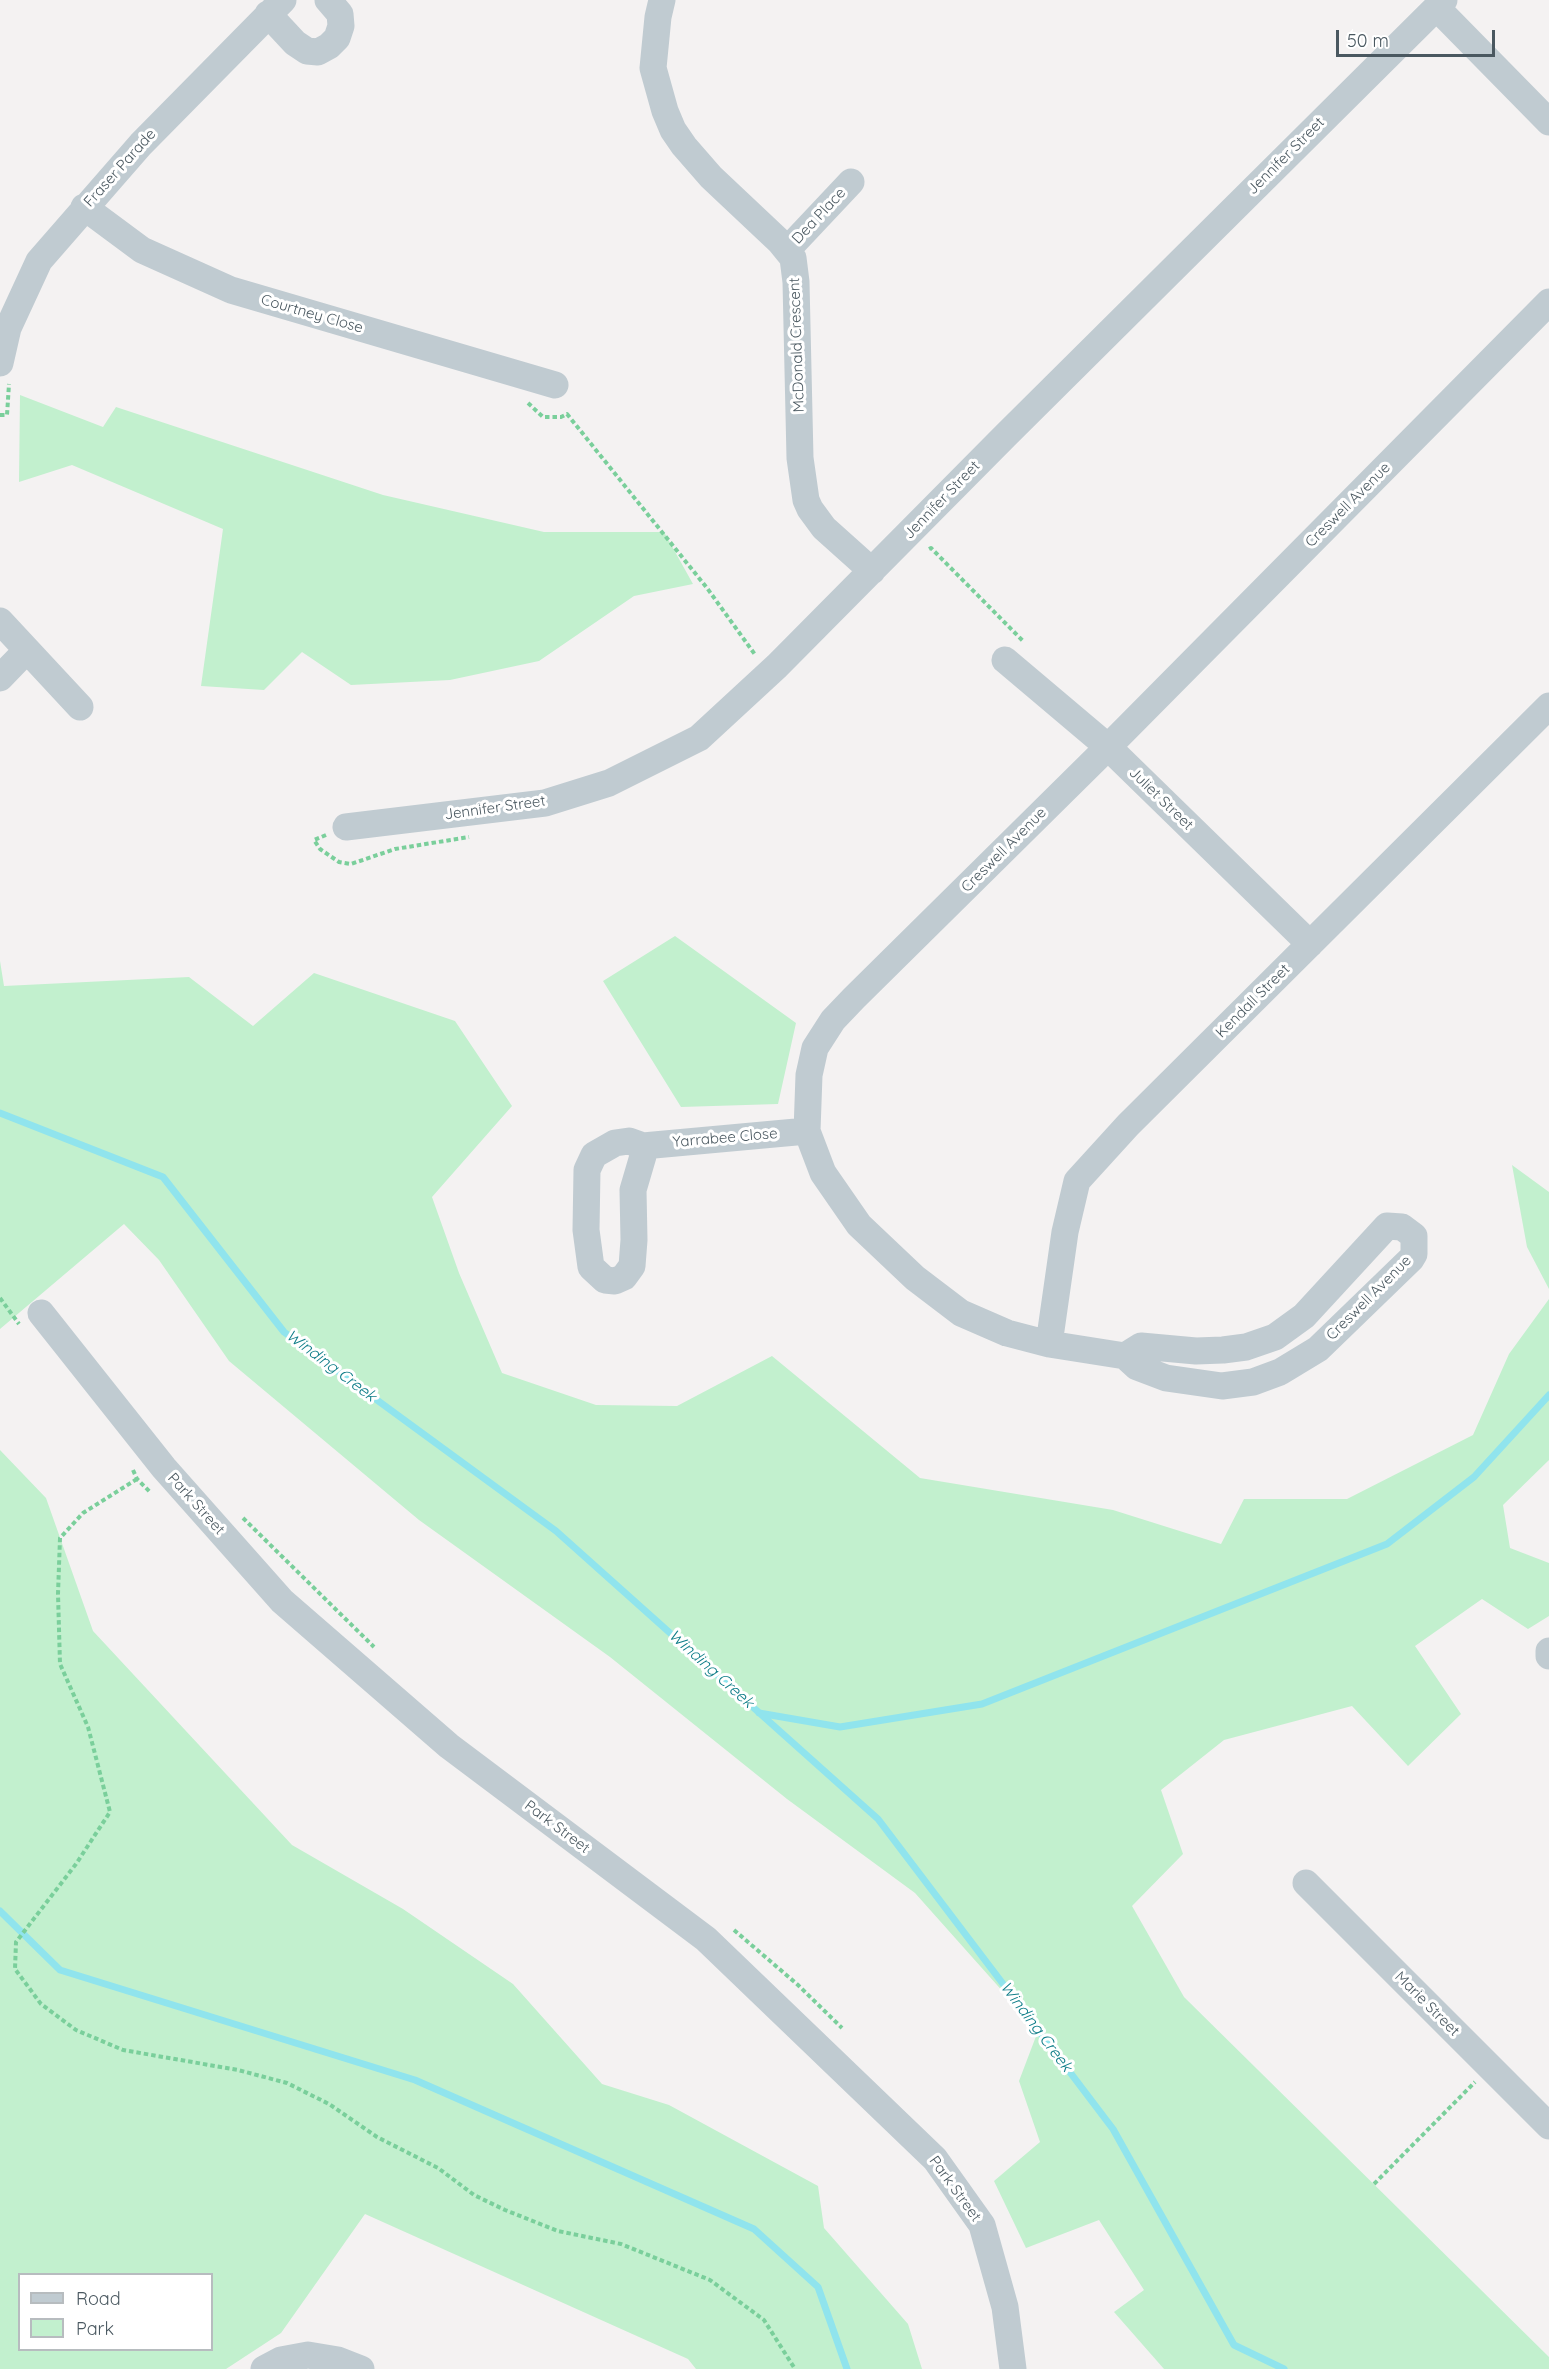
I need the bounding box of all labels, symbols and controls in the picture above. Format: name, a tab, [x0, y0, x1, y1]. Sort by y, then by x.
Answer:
scale bar	[1339, 18, 1498, 56]
text: 50 m	[1347, 29, 1389, 52]
street label: Jennifer Street	[1244, 114, 1328, 198]
street label: Fraser Parade	[80, 125, 160, 211]
street label: Dea Place	[788, 184, 850, 248]
street label: McDonald Crescent	[786, 277, 808, 413]
street label: Courtney Close	[259, 291, 365, 337]
street label: Jennifer Street	[900, 457, 984, 543]
street label: Creswell Avenue	[1302, 459, 1394, 551]
street label: Juliet Street	[1125, 764, 1197, 834]
street label: Jennifer Street	[443, 792, 547, 824]
street label: Creswell Avenue	[958, 804, 1050, 896]
street label: Kendall Street	[1212, 960, 1294, 1042]
street label: Yarrabee Close	[672, 1124, 778, 1152]
street label: Creswell Avenue	[1323, 1252, 1415, 1344]
water label: Winding Creek	[282, 1326, 380, 1406]
street label: Park Street	[164, 1469, 228, 1539]
water label: Winding Creek	[665, 1626, 757, 1712]
street label: Park Street	[521, 1797, 593, 1857]
street label: Marie Street	[1391, 1968, 1463, 2040]
water label: Winding Creek	[996, 1978, 1076, 2076]
street label: Park Street	[925, 2153, 985, 2225]
legend	[18, 2273, 213, 2351]
text: Road	[76, 2287, 121, 2310]
text: Park	[76, 2317, 114, 2340]

